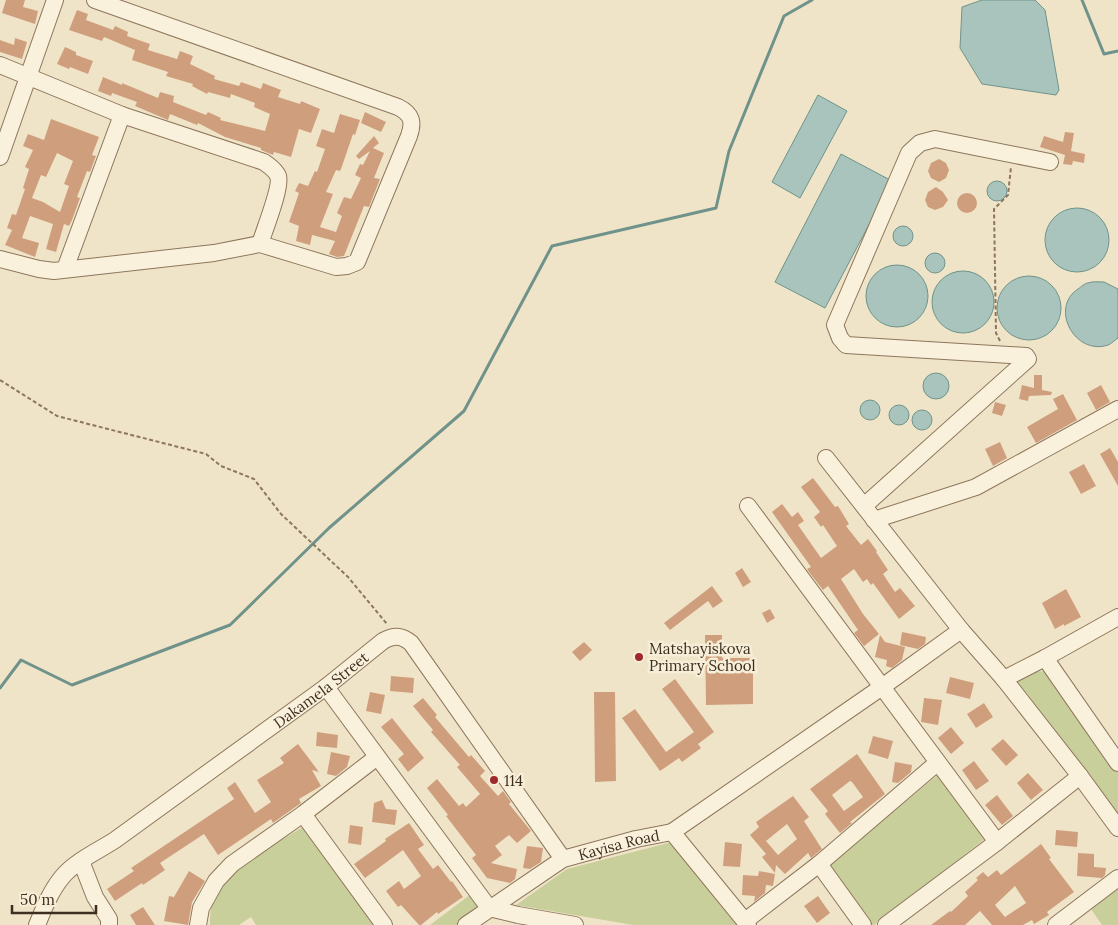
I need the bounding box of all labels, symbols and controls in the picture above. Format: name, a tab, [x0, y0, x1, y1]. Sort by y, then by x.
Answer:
place label: Matshayiskova Primary School	[649, 639, 756, 675]
street label: Dakamela Street	[269, 647, 372, 732]
marker: Matshayiskova Primary School	[633, 651, 645, 663]
place label: 114	[504, 771, 523, 790]
marker: 114	[488, 774, 500, 786]
street label: Kayisa Road	[576, 825, 661, 864]
scale bar	[12, 882, 96, 914]
text: 50 m	[20, 890, 55, 909]

